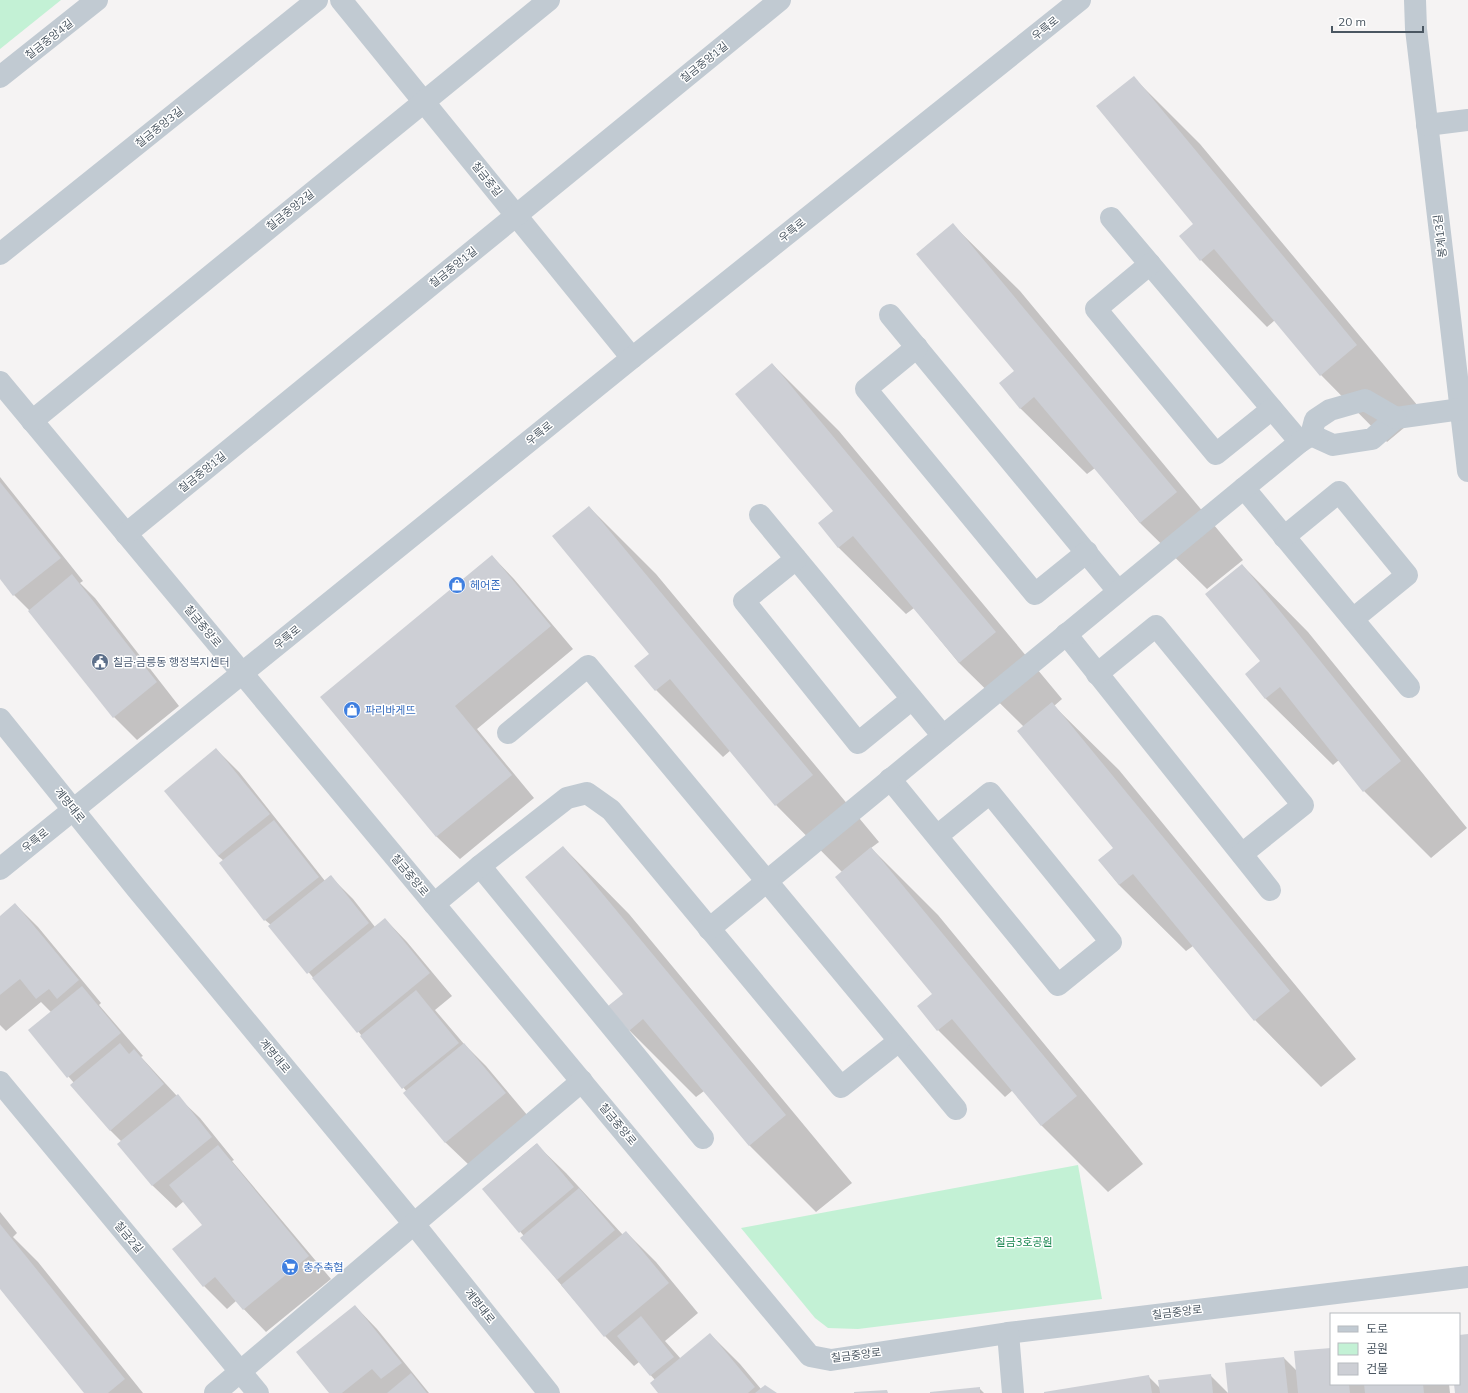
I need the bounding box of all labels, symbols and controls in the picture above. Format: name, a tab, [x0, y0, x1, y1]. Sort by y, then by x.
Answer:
scale bar	[1332, 8, 1423, 34]
street label: 우륵로	[1029, 13, 1061, 43]
text: 20 m	[1338, 14, 1366, 29]
street label: 칠금중앙4길	[22, 16, 76, 62]
street label: 칠금중앙1길	[677, 39, 731, 85]
street label: 칠금중앙3길	[132, 104, 186, 150]
street label: 칠금중길	[469, 159, 505, 199]
street label: 칠금중앙2길	[263, 187, 317, 233]
street label: 봉계13길	[1430, 214, 1450, 258]
street label: 우륵로	[776, 215, 808, 245]
street label: 칠금중앙1길	[426, 244, 480, 290]
street label: 우륵로	[523, 418, 555, 448]
street label: 칠금중앙1길	[175, 449, 229, 495]
shop icon: 헤어존	[447, 575, 467, 595]
place label: 헤어존	[470, 578, 500, 592]
street label: 칠금중앙로	[181, 602, 225, 650]
street label: 우륵로	[271, 622, 303, 652]
public building icon: 칠금·금릉동 행정복지센터	[90, 652, 110, 672]
place label: 칠금·금릉동 행정복지센터	[113, 655, 230, 669]
shop icon: 파리바게뜨	[342, 700, 362, 720]
place label: 파리바게뜨	[365, 703, 416, 717]
street label: 계명대로	[52, 785, 88, 825]
street label: 우륵로	[19, 825, 51, 855]
street label: 칠금중앙로	[388, 851, 432, 899]
street label: 계명대로	[257, 1036, 293, 1076]
street label: 칠금중앙로	[596, 1100, 640, 1148]
street label: 칠금2길	[112, 1218, 146, 1256]
park label: 칠금3호공원	[995, 1235, 1053, 1249]
supermarket icon: 충주축협	[280, 1257, 300, 1277]
place label: 충주축협	[303, 1260, 343, 1274]
street label: 계명대로	[462, 1286, 498, 1326]
street label: 칠금중앙로	[1151, 1302, 1203, 1322]
legend	[1330, 1313, 1460, 1385]
text: 도로	[1366, 1321, 1388, 1336]
text: 공원	[1366, 1341, 1388, 1356]
street label: 칠금중앙로	[830, 1345, 882, 1365]
text: 건물	[1366, 1361, 1388, 1376]

